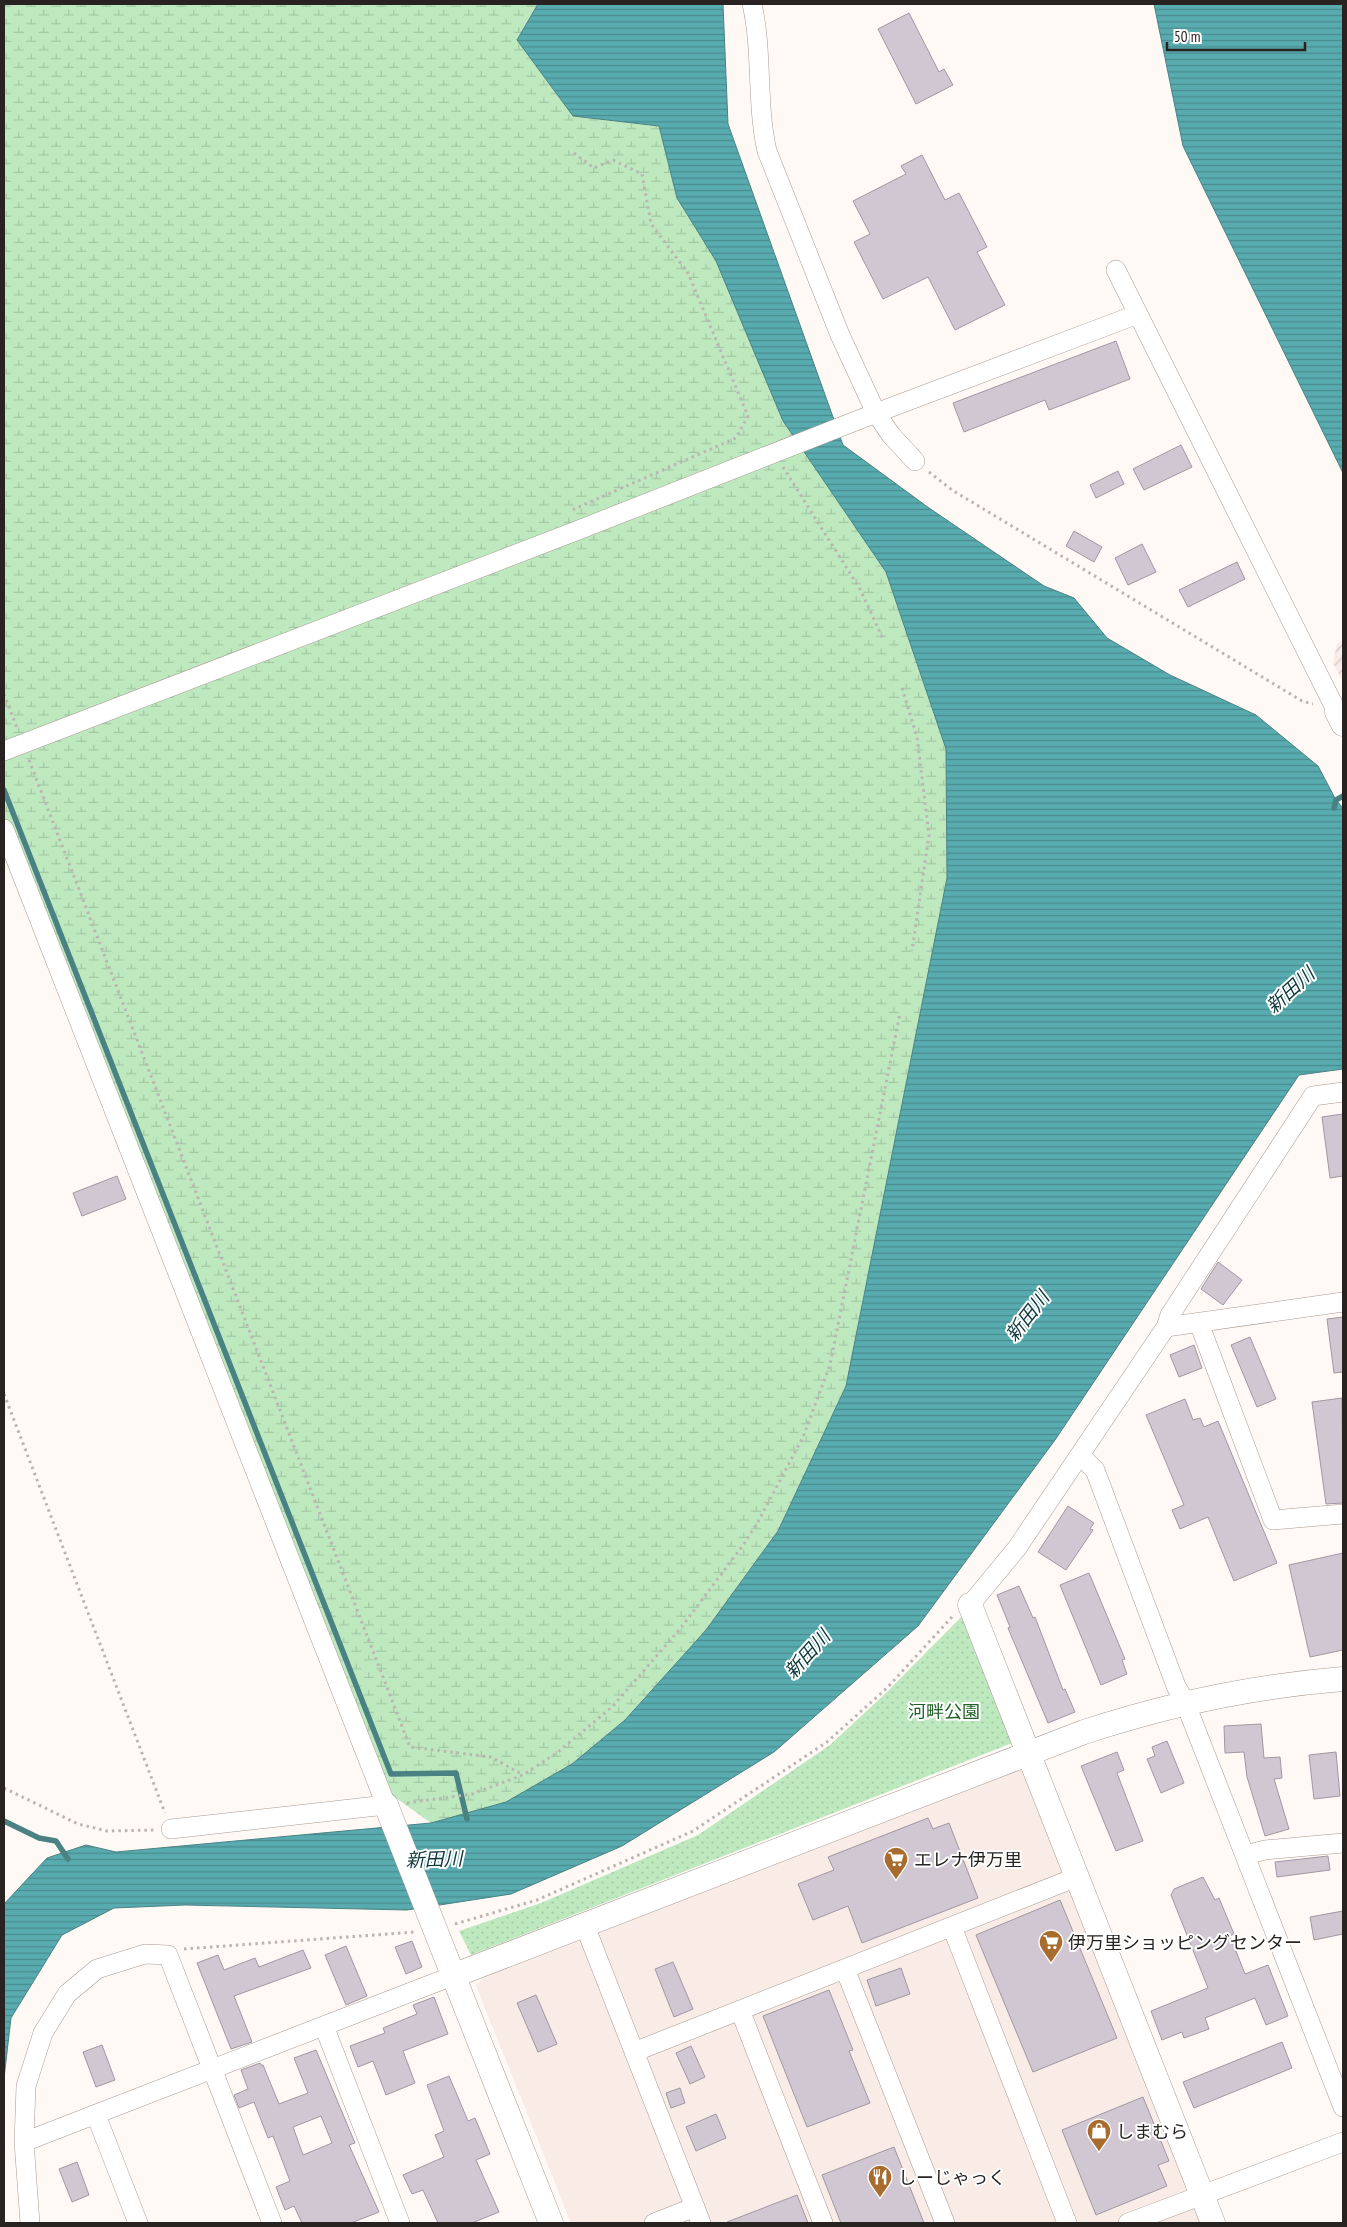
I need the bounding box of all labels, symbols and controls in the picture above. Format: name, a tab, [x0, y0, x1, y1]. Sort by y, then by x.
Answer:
scale bar	[1167, 20, 1304, 52]
text: 50 m	[1174, 27, 1200, 46]
water label: 新田川	[1261, 961, 1321, 1018]
water label: 新田川	[1000, 1285, 1055, 1346]
water label: 新田川	[779, 1623, 836, 1683]
park label: 河畔公園	[908, 1700, 980, 1723]
water label: 新田川	[405, 1846, 465, 1872]
supermarket icon: エレナ伊万里	[883, 1846, 909, 1880]
place label: エレナ伊万里	[914, 1848, 1022, 1871]
supermarket icon: 伊万里ショッピングセンター	[1038, 1929, 1064, 1963]
place label: 伊万里ショッピングセンター	[1068, 1931, 1302, 1954]
shop icon: しまむら	[1086, 2118, 1112, 2152]
place label: しまむら	[1116, 2120, 1188, 2143]
restaurant icon: しーじゃっく	[867, 2164, 893, 2198]
place label: しーじゃっく	[898, 2166, 1006, 2189]

